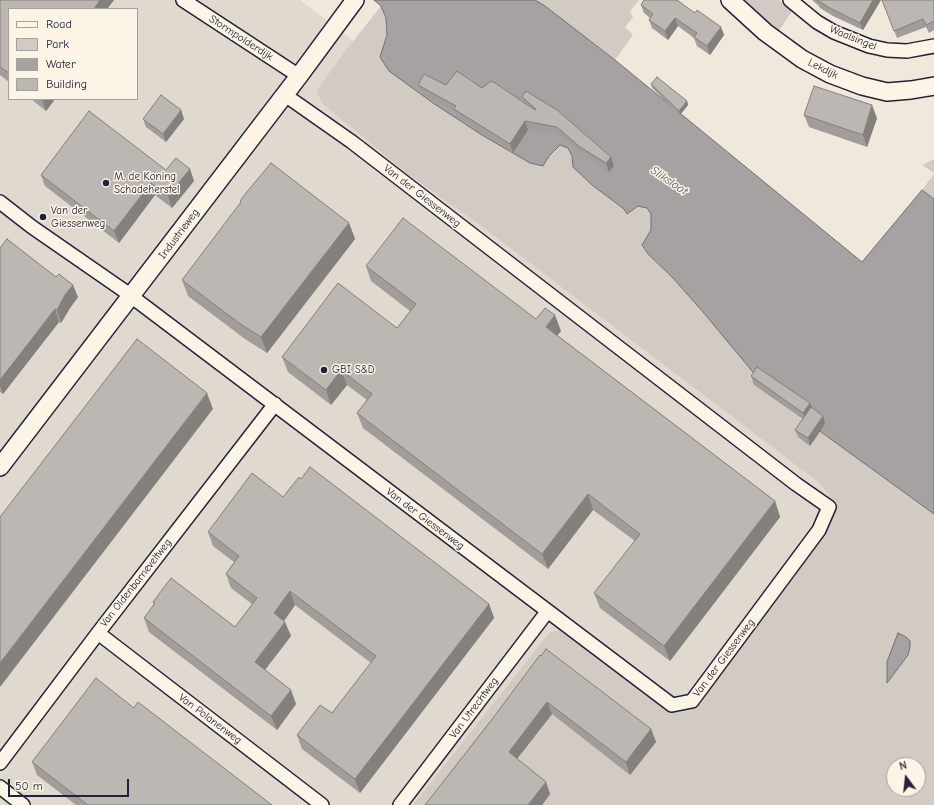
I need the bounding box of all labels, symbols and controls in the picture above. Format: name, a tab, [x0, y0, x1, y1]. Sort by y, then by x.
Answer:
legend	[8, 8, 138, 100]
street label: Stormpolderdijk	[206, 12, 276, 64]
text: Road	[46, 17, 72, 31]
street label: Waalsingel	[828, 23, 878, 53]
text: Park	[46, 37, 69, 51]
street label: Lekdijk	[806, 56, 840, 82]
text: Water	[46, 57, 76, 71]
text: Building	[46, 77, 87, 91]
street label: Van der Giessenweg	[381, 162, 463, 230]
water label: Sliksloot	[648, 163, 690, 199]
place label: M. de Koning Schadeherstel	[114, 170, 179, 196]
marker: M. de Koning Schadeherstel	[101, 178, 111, 188]
place label: Van der Giessenweg	[51, 204, 105, 230]
street label: Industrieweg	[156, 206, 202, 262]
marker: Van der Giessenweg	[38, 212, 48, 222]
place label: GBI S&D	[332, 363, 375, 377]
marker: GBI S&D	[319, 365, 329, 375]
street label: Van der Giessenweg	[383, 485, 467, 553]
street label: Van Oldenbarneveltweg	[97, 536, 175, 630]
street label: Van der Giessenweg	[690, 616, 758, 700]
street label: Van Utrechtweg	[447, 675, 501, 741]
street label: Van Polanenweg	[176, 691, 244, 747]
north arrow	[886, 757, 926, 797]
text: N	[898, 759, 908, 773]
scale bar	[10, 771, 131, 797]
text: 50 m	[15, 779, 43, 793]

